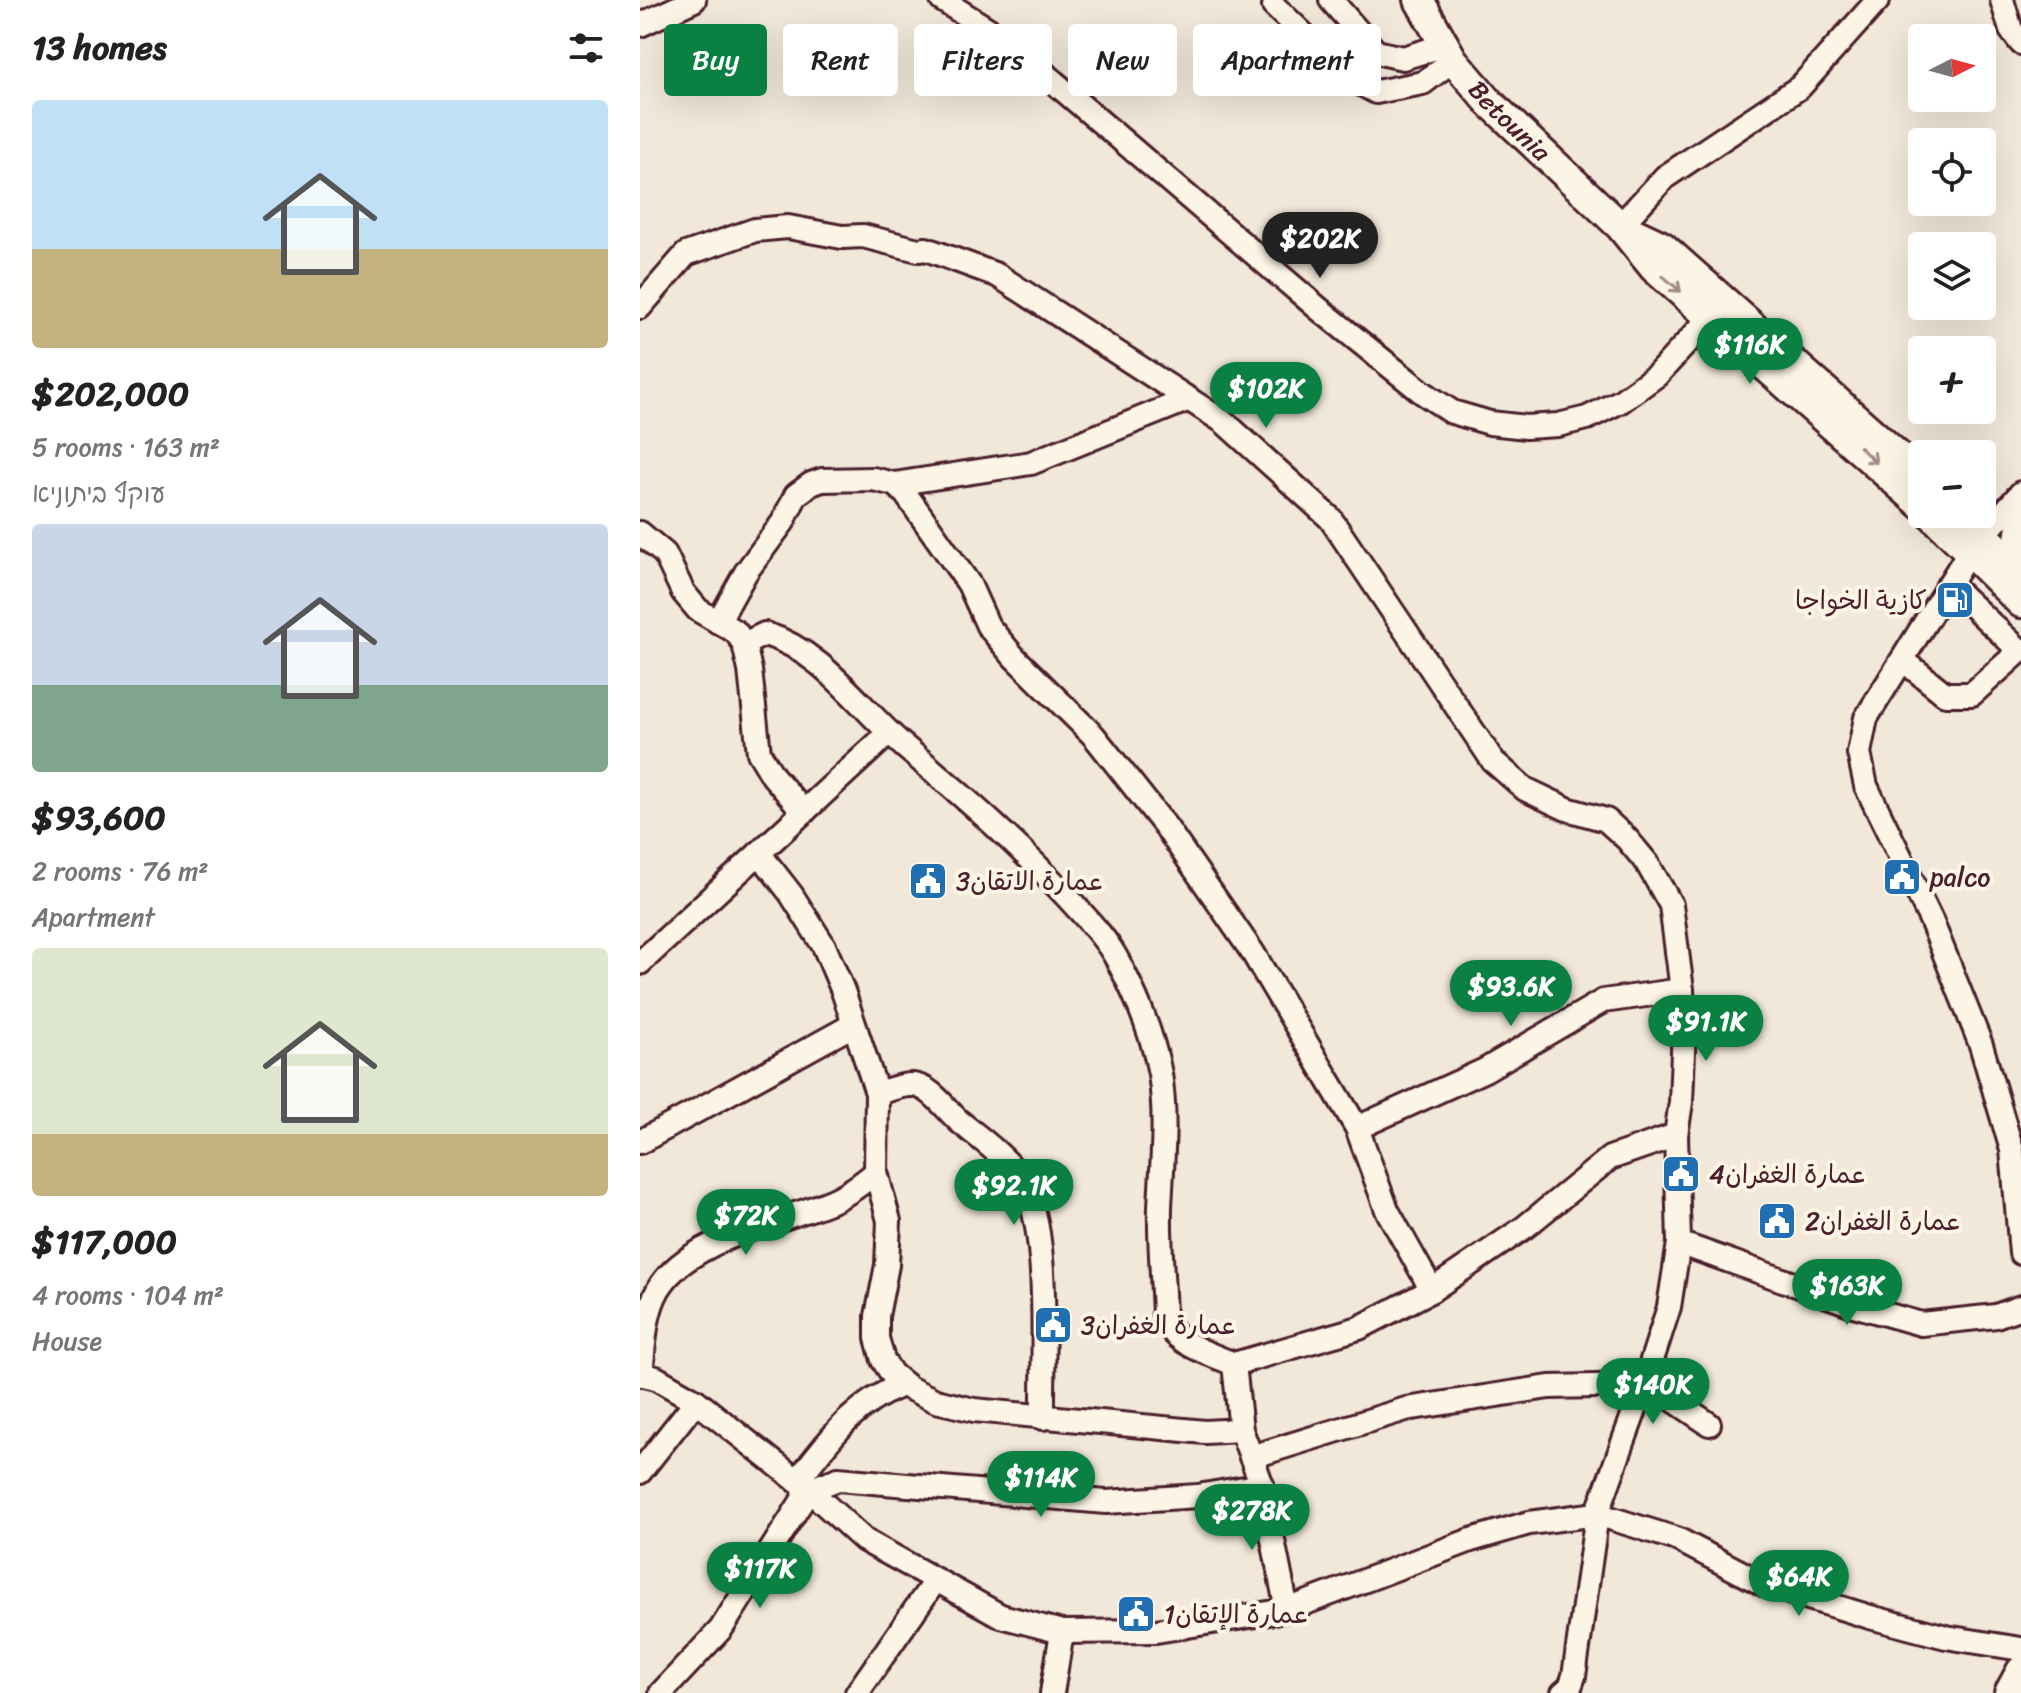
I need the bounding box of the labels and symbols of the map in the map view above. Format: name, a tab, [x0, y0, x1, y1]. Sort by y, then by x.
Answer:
north arrow	[1908, 24, 1996, 112]
street label: Betounia	[1456, 69, 1563, 174]
pin: $202K	[1264, 212, 1376, 280]
one-way arrow	[1662, 274, 1682, 292]
pin: $116K	[1694, 318, 1806, 386]
pin: $102K	[1210, 362, 1322, 430]
one-way arrow	[1857, 446, 1877, 464]
place label: كازية الخواجا	[1795, 577, 1927, 623]
fuel station icon: كازية الخواجا	[1934, 579, 1976, 621]
place label: palco	[1929, 854, 1990, 900]
public building icon: palco	[1881, 856, 1923, 898]
place label: عمارة الاتقان3	[956, 858, 1104, 904]
public building icon: عمارة الاتقان3	[907, 860, 949, 902]
pin: $93.6K	[1446, 960, 1576, 1028]
pin: $91.1K	[1641, 995, 1771, 1063]
place label: عمارة الغفران4	[1709, 1151, 1867, 1197]
public building icon: عمارة الغفران4	[1660, 1153, 1702, 1195]
pin: $92.1K	[949, 1159, 1079, 1227]
pin: $72K	[699, 1189, 793, 1257]
place label: عمارة الغفران2	[1805, 1198, 1962, 1244]
public building icon: عمارة الغفران2	[1756, 1200, 1798, 1242]
pin: $163K	[1791, 1259, 1903, 1327]
place label: عمارة الغفران3	[1081, 1302, 1237, 1348]
public building icon: عمارة الغفران3	[1032, 1304, 1074, 1346]
pin: $140K	[1597, 1358, 1709, 1426]
pin: $114K	[985, 1451, 1097, 1519]
pin: $278K	[1196, 1484, 1308, 1552]
pin: $117K	[704, 1542, 816, 1610]
pin: $64K	[1752, 1550, 1846, 1618]
place label: عمارة الإتقان1	[1164, 1591, 1309, 1637]
public building icon: عمارة الإتقان1	[1115, 1593, 1157, 1635]

